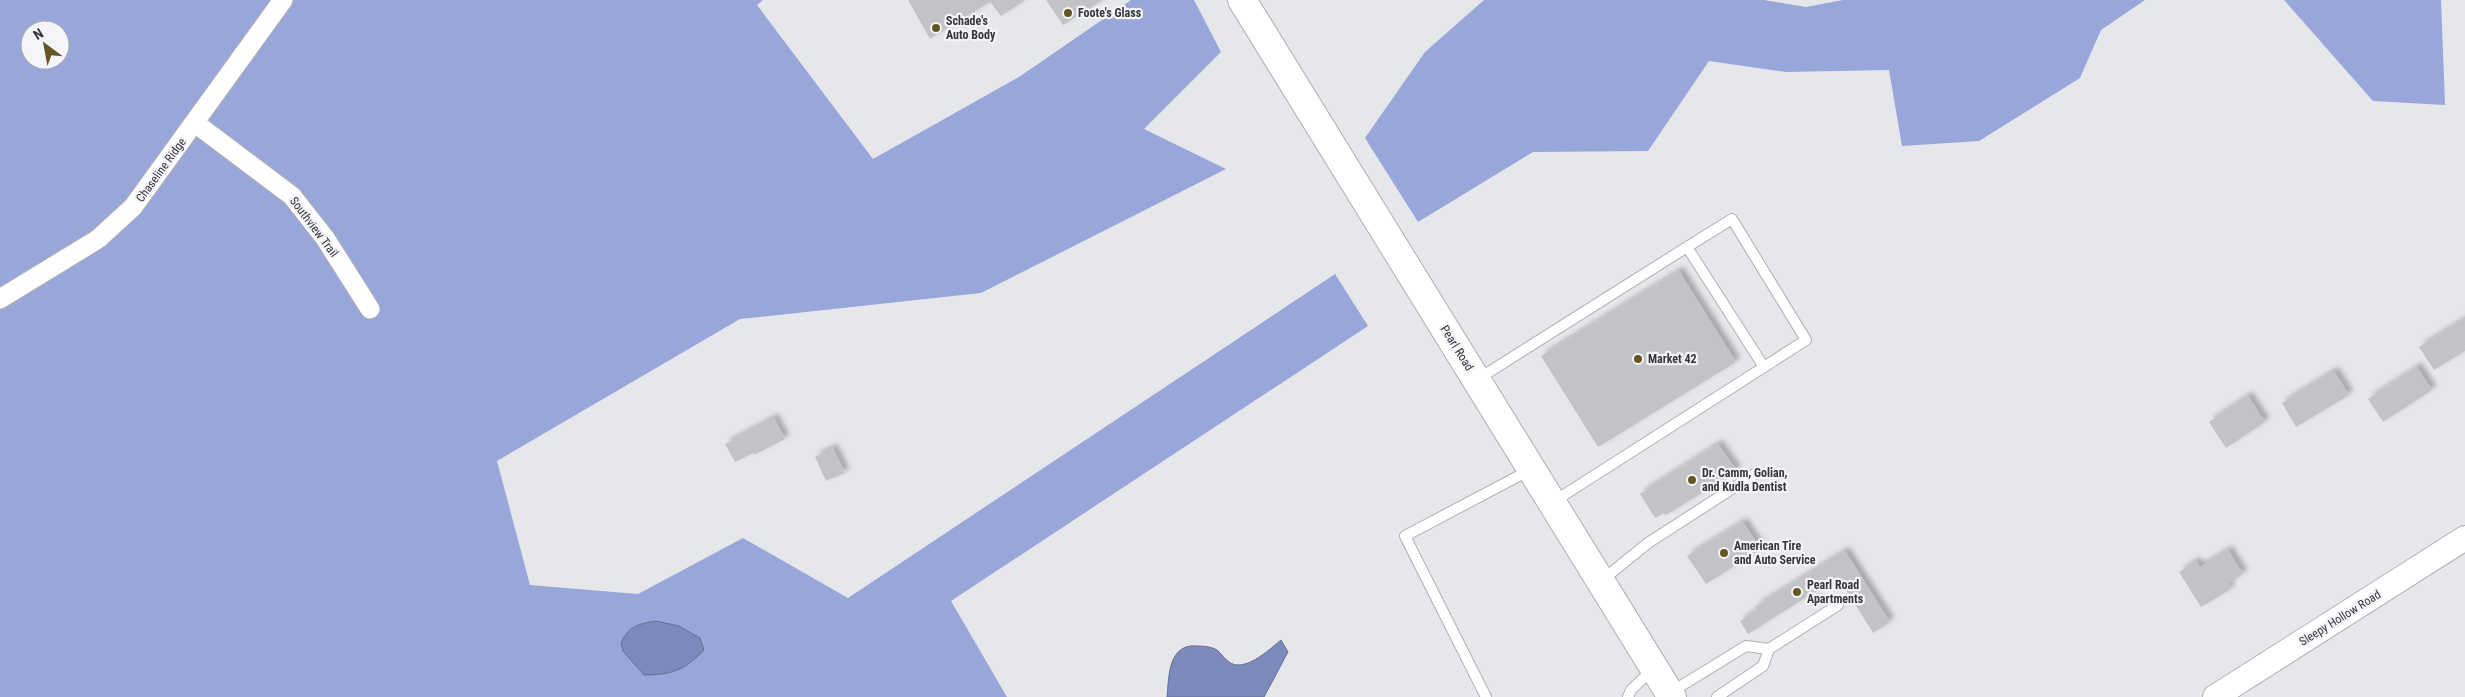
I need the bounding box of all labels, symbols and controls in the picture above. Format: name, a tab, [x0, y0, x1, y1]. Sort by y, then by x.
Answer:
place label: Foote's Glass	[1078, 6, 1142, 20]
marker: Foote's Glass	[1062, 7, 1074, 19]
place label: Schade's Auto Body	[946, 14, 996, 42]
north arrow	[20, 20, 70, 70]
marker: Schade's Auto Body	[930, 22, 942, 34]
text: N	[30, 25, 46, 43]
street label: Chaseline Ridge	[133, 135, 189, 205]
street label: Southview Trail	[287, 194, 341, 260]
street label: Pearl Road	[1437, 323, 1477, 373]
place label: Market 42	[1648, 352, 1697, 366]
marker: Market 42	[1632, 353, 1644, 365]
place label: Dr. Camm, Golian, and Kudla Dentist	[1702, 466, 1788, 494]
marker: Dr. Camm, Golian, and Kudla Dentist	[1686, 474, 1698, 486]
place label: American Tire and Auto Service	[1734, 539, 1816, 567]
marker: American Tire and Auto Service	[1718, 547, 1730, 559]
place label: Pearl Road Apartments	[1807, 578, 1864, 606]
marker: Pearl Road Apartments	[1791, 586, 1803, 598]
street label: Sleepy Hollow Road	[2297, 587, 2383, 649]

